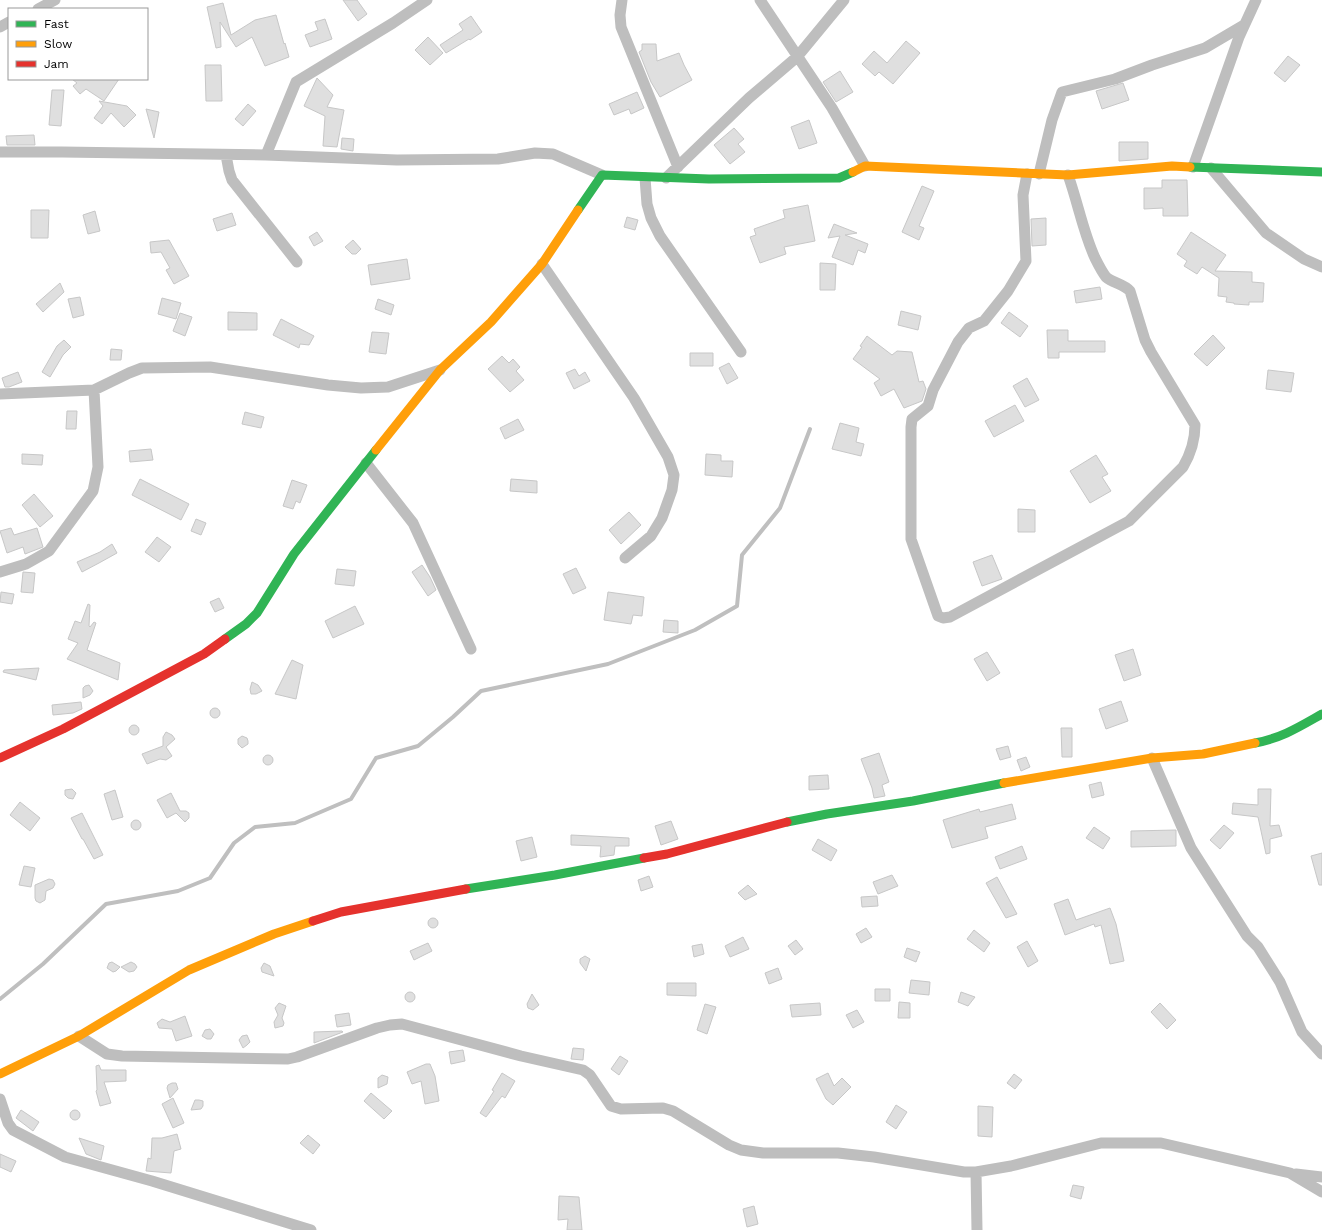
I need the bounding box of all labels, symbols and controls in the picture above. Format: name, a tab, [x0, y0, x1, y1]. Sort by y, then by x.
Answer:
legend	[8, 8, 148, 80]
text: Fast	[44, 17, 69, 31]
text: Slow	[44, 37, 72, 51]
text: Jam	[44, 57, 69, 71]

